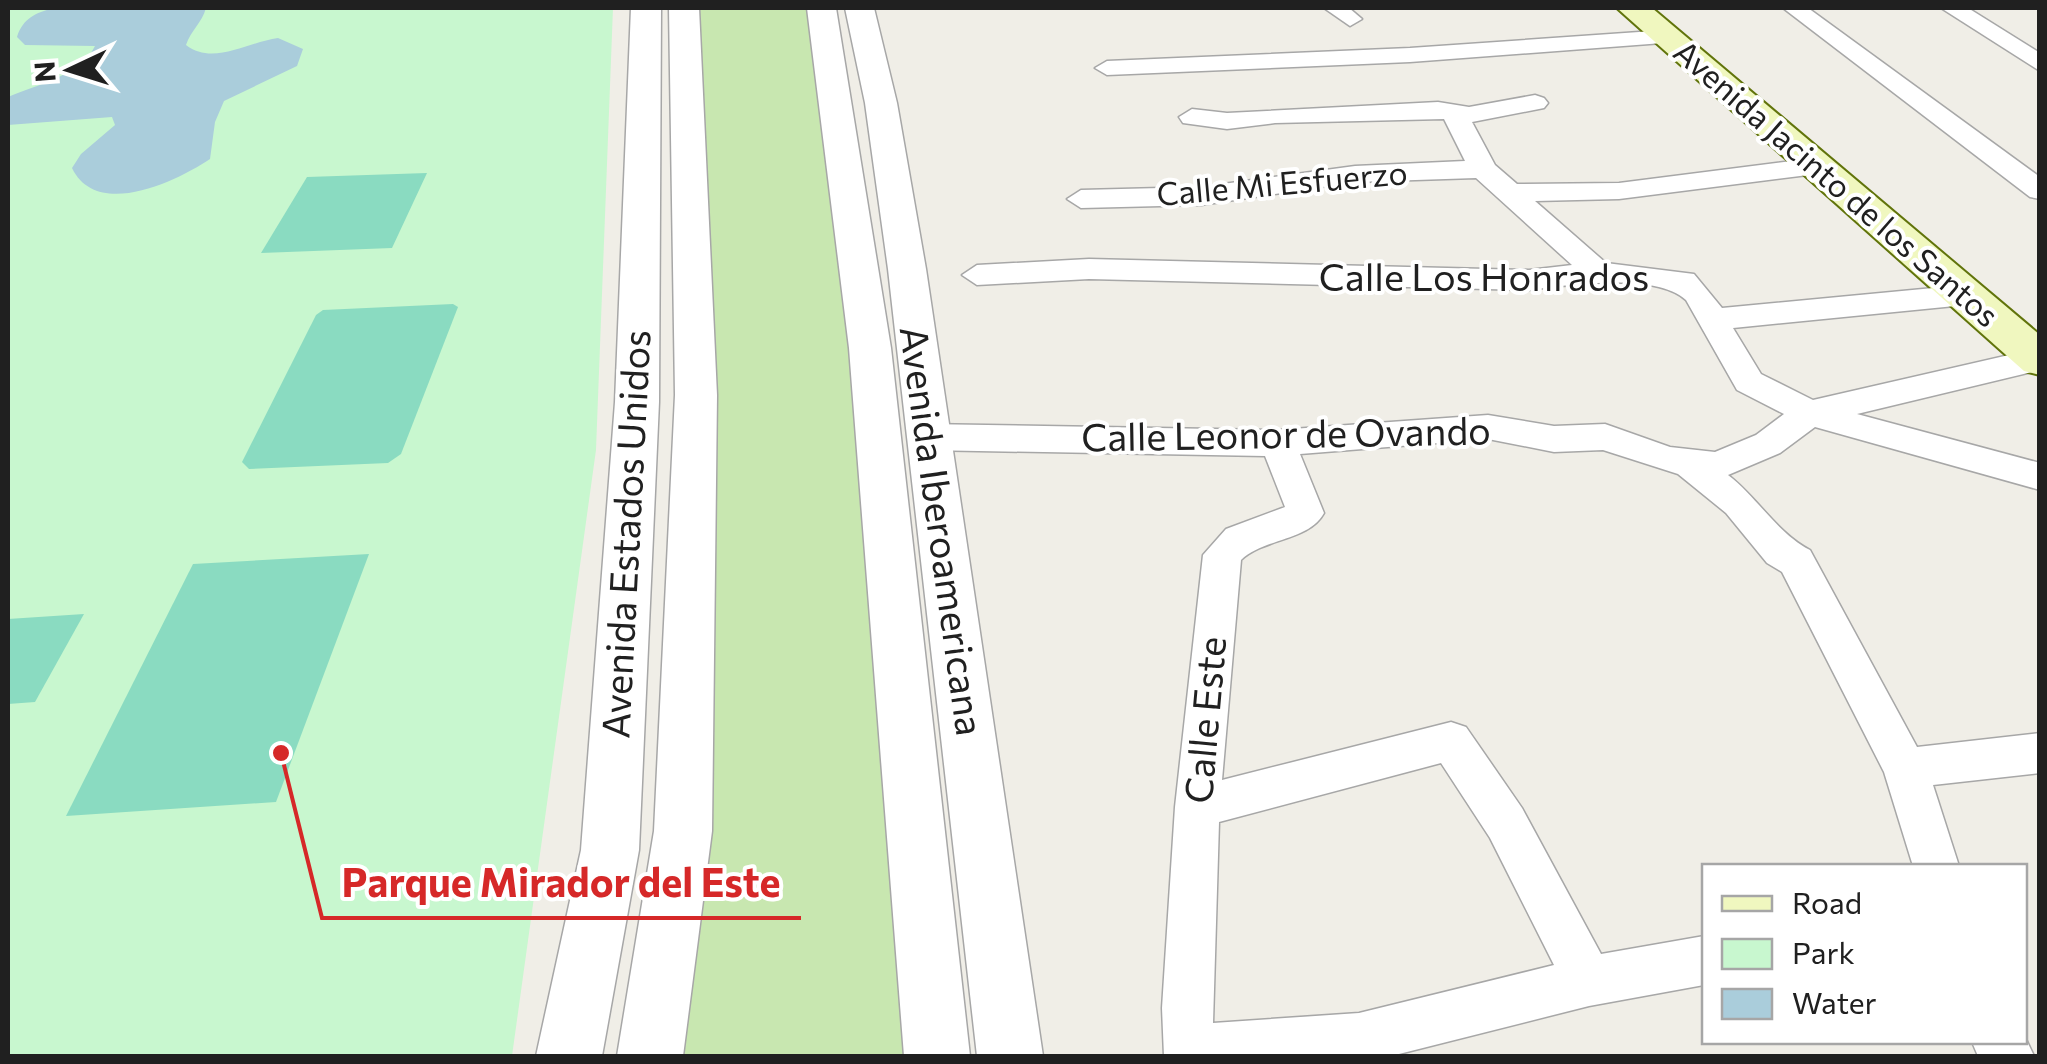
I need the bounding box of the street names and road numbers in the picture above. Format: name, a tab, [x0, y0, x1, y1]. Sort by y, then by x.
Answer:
street label: Avenida Jacinto de los Santos	[1667, 31, 2008, 334]
street label: Calle Mi Esfuerzo	[1155, 151, 1409, 213]
street label: Calle Los Honrados	[1319, 252, 1649, 299]
street label: Avenida Iberoamericana	[891, 323, 995, 738]
street label: Avenida Estados Unidos	[590, 328, 659, 739]
street label: Calle Leonor de Ovando	[1081, 405, 1491, 460]
street label: Calle Este	[1173, 634, 1234, 805]

